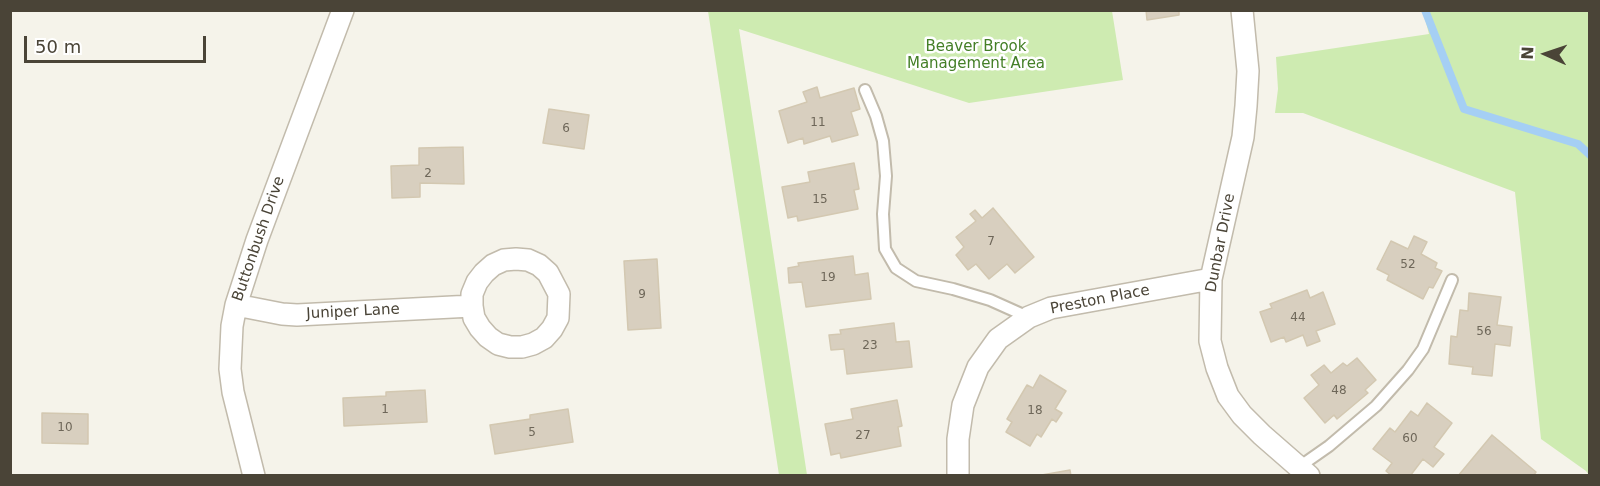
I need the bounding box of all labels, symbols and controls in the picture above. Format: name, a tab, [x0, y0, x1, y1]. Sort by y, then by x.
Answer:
scale bar	[27, 24, 208, 62]
north arrow	[1516, 24, 1576, 84]
text: 50 m	[35, 36, 81, 57]
park label: Beaver Brook Management Area	[907, 38, 1045, 73]
text: N	[1518, 46, 1537, 60]
house number: 11	[810, 116, 826, 130]
house number: 6	[562, 122, 570, 136]
house number: 2	[424, 167, 432, 181]
street label: Buttonbush Drive	[229, 174, 289, 304]
street label: Dunbar Drive	[1203, 192, 1239, 294]
house number: 15	[812, 193, 828, 207]
house number: 7	[987, 235, 995, 249]
house number: 52	[1400, 258, 1416, 272]
house number: 19	[820, 271, 836, 285]
street label: Preston Place	[1049, 282, 1151, 318]
house number: 9	[638, 288, 646, 302]
street label: Juniper Lane	[306, 301, 400, 323]
house number: 44	[1290, 311, 1306, 325]
house number: 56	[1476, 325, 1492, 339]
house number: 23	[862, 339, 878, 353]
house number: 48	[1331, 384, 1347, 398]
house number: 1	[381, 403, 389, 417]
house number: 18	[1027, 404, 1043, 418]
house number: 10	[57, 421, 73, 435]
house number: 5	[528, 426, 536, 440]
house number: 27	[855, 429, 871, 443]
house number: 60	[1402, 432, 1418, 446]

